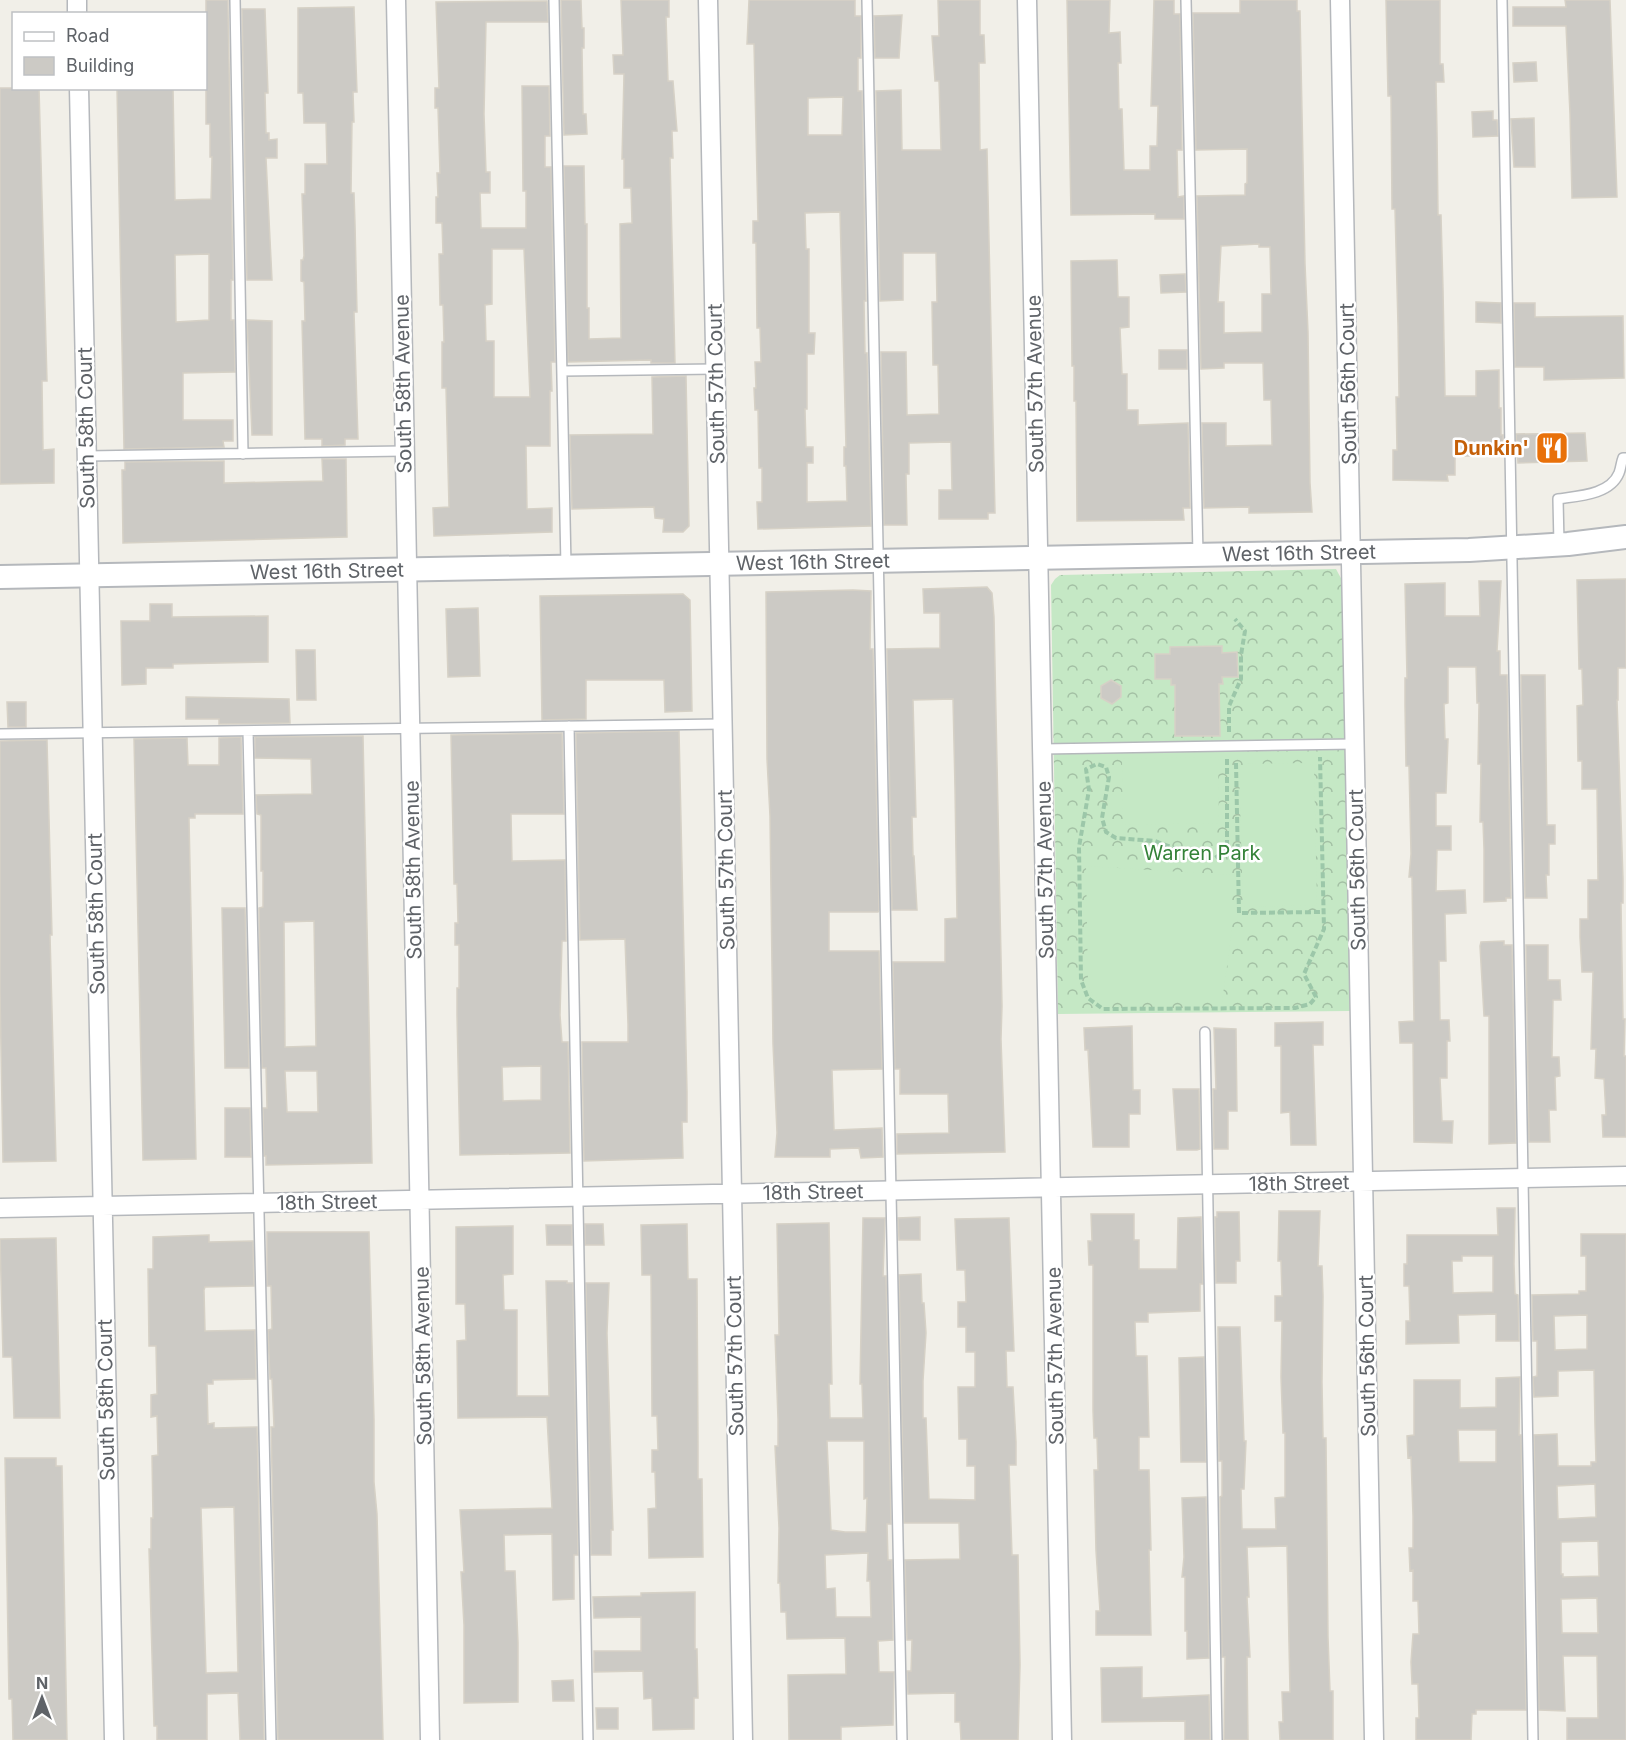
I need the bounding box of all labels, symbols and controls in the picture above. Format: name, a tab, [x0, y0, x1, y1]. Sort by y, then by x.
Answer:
legend	[12, 12, 207, 90]
text: Road	[66, 25, 109, 46]
text: Building	[66, 55, 134, 76]
street label: South 58th Avenue	[389, 294, 417, 474]
street label: South 57th Avenue	[1021, 295, 1049, 473]
street label: South 56th Court	[1335, 302, 1361, 465]
street label: South 57th Court	[703, 303, 729, 465]
street label: South 58th Court	[73, 346, 99, 509]
restaurant icon: Dunkin'	[1534, 430, 1570, 466]
place label: Dunkin'	[1454, 436, 1529, 460]
street label: West 16th Street	[1222, 540, 1377, 566]
street label: West 16th Street	[736, 549, 891, 575]
street label: West 16th Street	[250, 558, 405, 584]
street label: South 58th Avenue	[399, 780, 427, 960]
street label: South 57th Avenue	[1031, 781, 1059, 959]
street label: South 56th Court	[1344, 788, 1370, 951]
street label: South 57th Court	[713, 789, 739, 951]
street label: South 58th Court	[83, 832, 109, 995]
park label: Warren Park	[1144, 841, 1260, 865]
street label: 18th Street	[1248, 1170, 1350, 1196]
street label: 18th Street	[762, 1179, 864, 1205]
street label: 18th Street	[276, 1189, 378, 1215]
street label: South 58th Avenue	[409, 1266, 437, 1446]
street label: South 57th Avenue	[1041, 1267, 1069, 1445]
street label: South 56th Court	[1354, 1274, 1380, 1437]
street label: South 57th Court	[722, 1275, 748, 1437]
street label: South 58th Court	[93, 1318, 119, 1481]
north arrow	[12, 1668, 72, 1728]
text: N	[36, 1673, 48, 1693]

